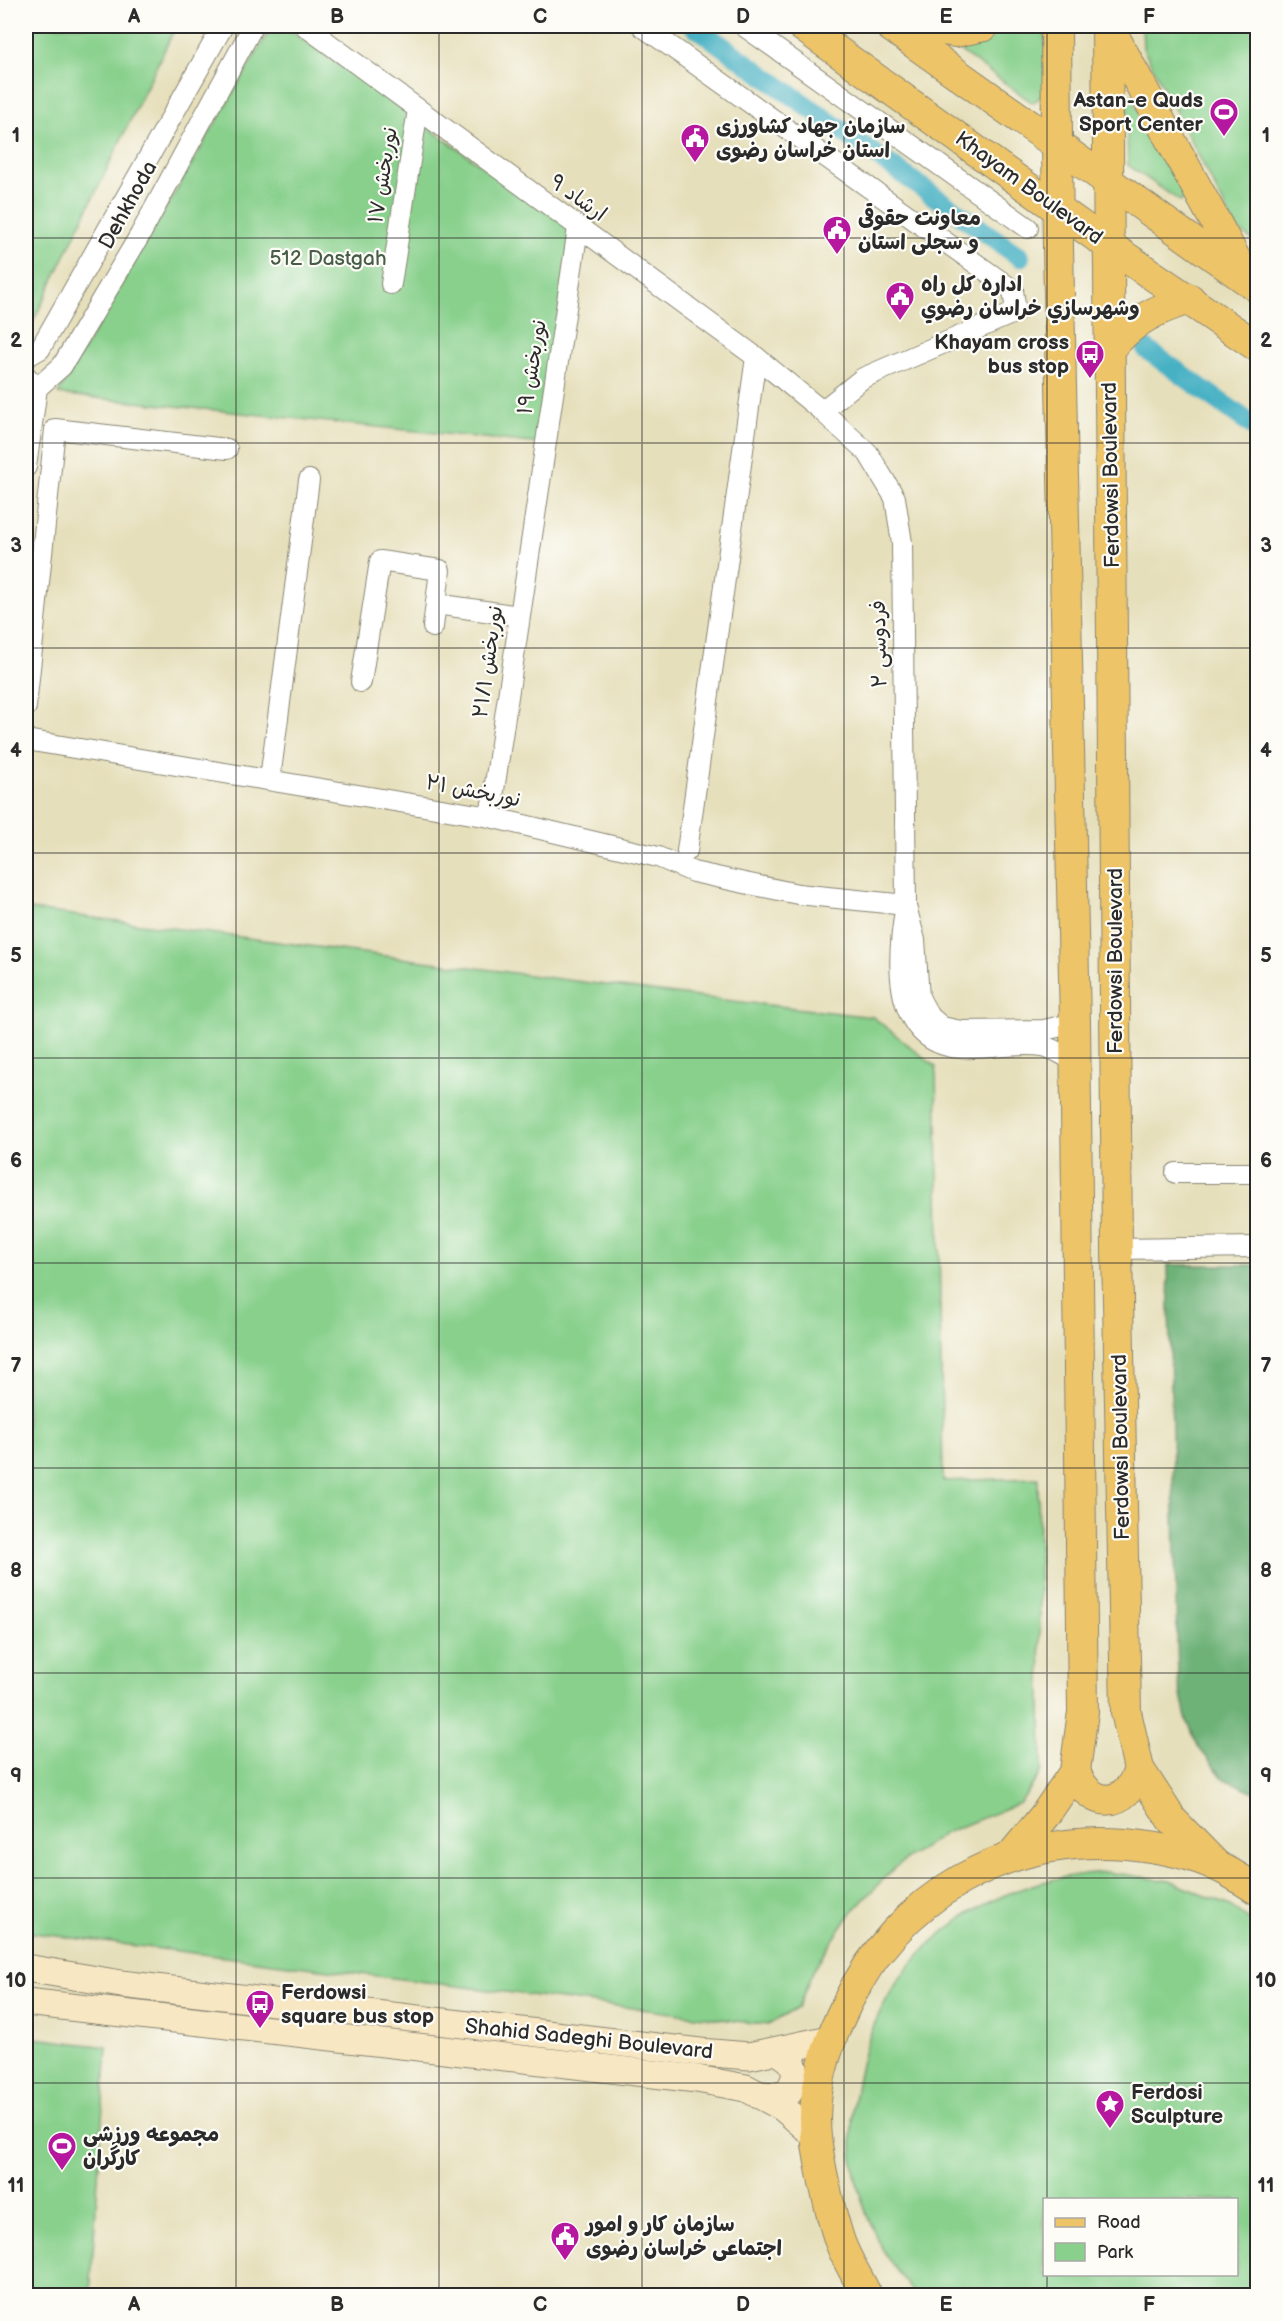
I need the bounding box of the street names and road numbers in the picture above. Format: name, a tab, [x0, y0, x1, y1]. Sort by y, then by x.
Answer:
street label: نوربخش ۱۷	[363, 125, 403, 225]
street label: Khayam Boulevard	[950, 126, 1108, 250]
street label: Dehkhoda	[94, 157, 162, 253]
street label: ارشاد ۹	[545, 169, 611, 227]
street label: نوربخش ۱۹	[512, 318, 552, 416]
street label: Ferdowsi Boulevard	[1097, 382, 1125, 568]
street label: فردوسی ۲	[866, 600, 893, 688]
street label: نوربخش ۲۱/۱	[468, 604, 508, 720]
street label: نوربخش ۲۱	[423, 770, 523, 812]
street label: Ferdowsi Boulevard	[1103, 868, 1128, 1054]
street label: Ferdowsi Boulevard	[1107, 1354, 1135, 1540]
street label: Shahid Sadeghi Boulevard	[464, 2014, 714, 2064]

